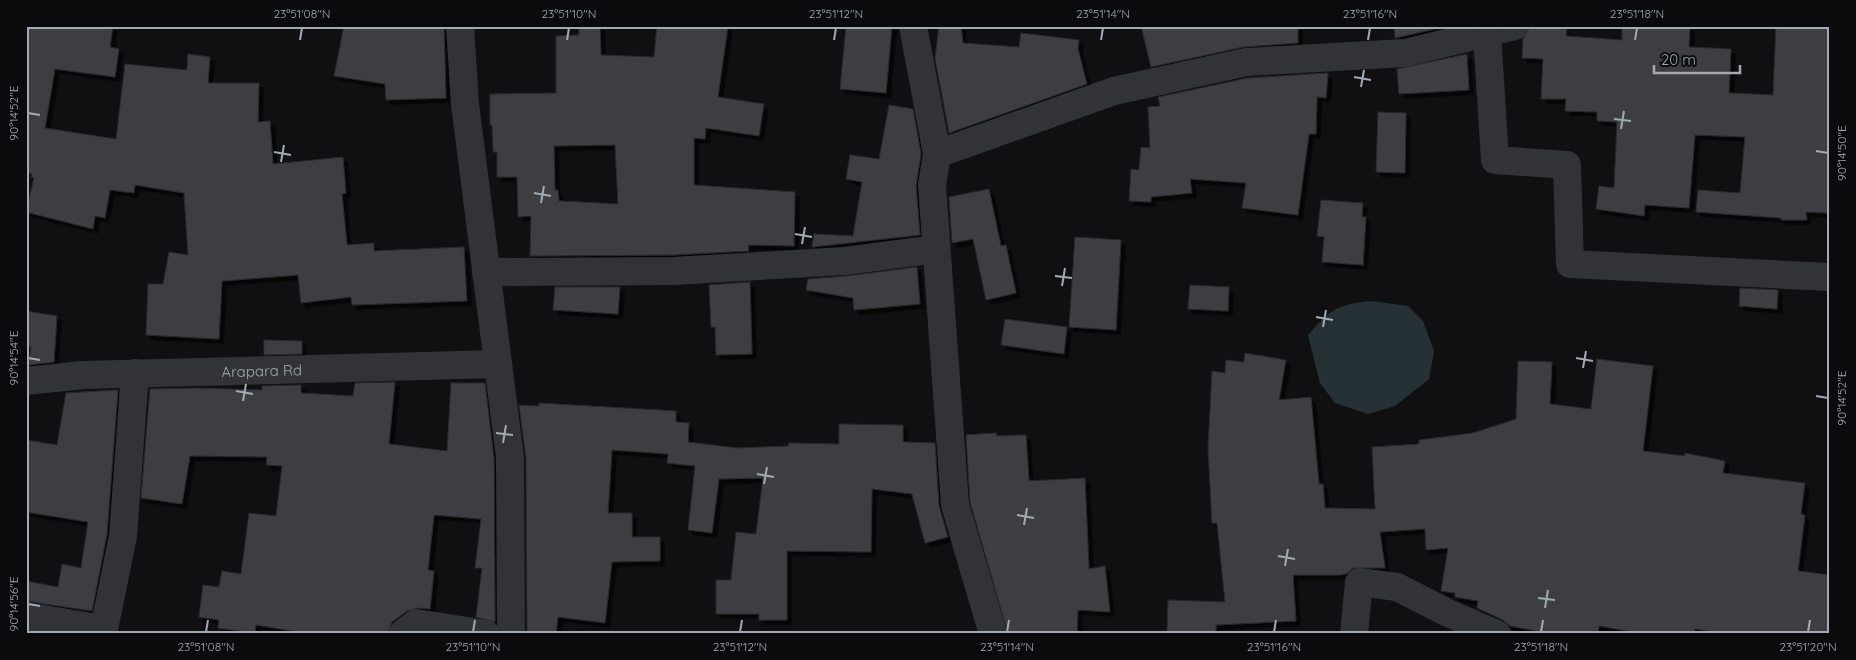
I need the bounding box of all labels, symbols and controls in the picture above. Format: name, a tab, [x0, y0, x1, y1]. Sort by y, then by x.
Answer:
text: 23°51'08"N	[273, 6, 331, 21]
text: 23°51'10"N	[541, 6, 597, 21]
text: 23°51'12"N	[809, 6, 863, 21]
text: 23°51'14"N	[1076, 6, 1130, 21]
text: 23°51'16"N	[1343, 6, 1397, 21]
text: 23°51'18"N	[1610, 6, 1664, 21]
scale bar	[1654, 42, 1740, 74]
text: 20 m	[1661, 50, 1696, 69]
text: 90°14'52"E	[6, 85, 21, 141]
text: 90°14'50"E	[1834, 125, 1849, 181]
text: 90°14'54"E	[6, 330, 21, 386]
street label: Arapara Rd	[221, 360, 302, 381]
text: 90°14'52"E	[1834, 370, 1849, 426]
text: 90°14'56"E	[6, 576, 21, 632]
text: 23°51'08"N	[177, 639, 235, 654]
text: 23°51'10"N	[445, 639, 501, 654]
text: 23°51'12"N	[713, 639, 767, 654]
text: 23°51'14"N	[980, 639, 1034, 654]
text: 23°51'16"N	[1247, 639, 1301, 654]
text: 23°51'18"N	[1514, 639, 1568, 654]
text: 23°51'20"N	[1779, 639, 1837, 654]

